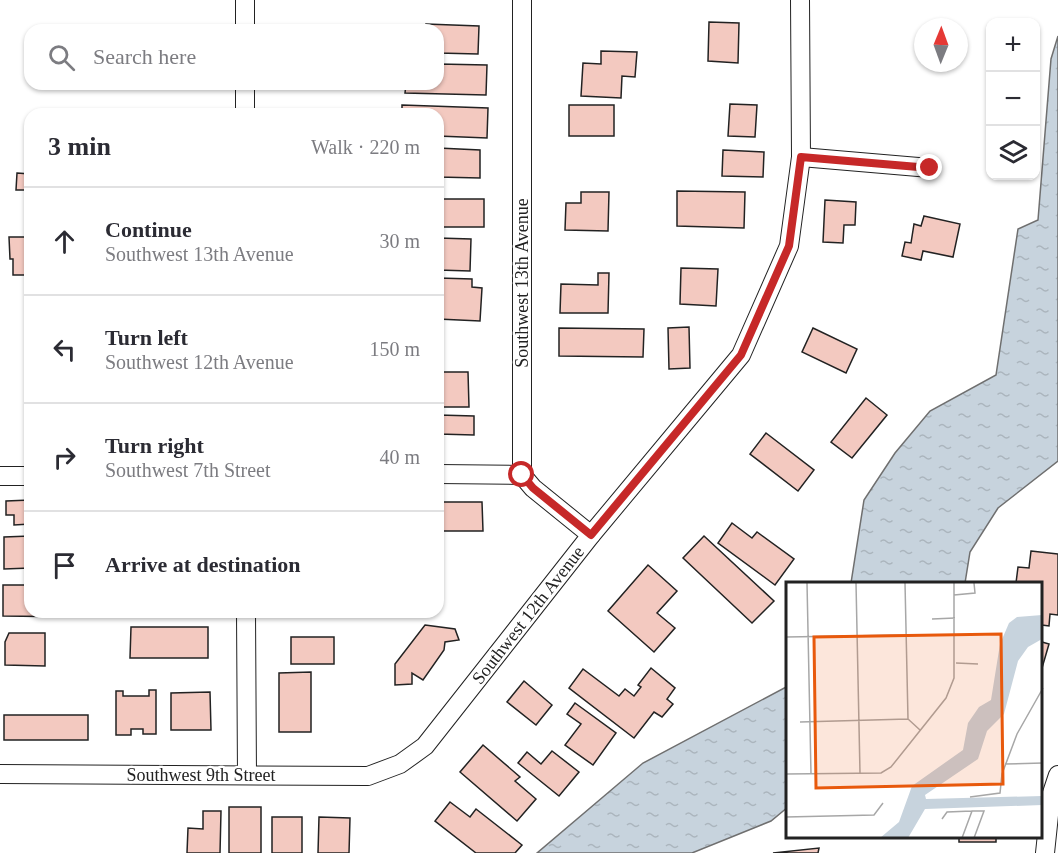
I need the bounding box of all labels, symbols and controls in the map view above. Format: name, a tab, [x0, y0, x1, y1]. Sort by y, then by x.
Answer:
north arrow	[914, 18, 968, 72]
map controls	[986, 18, 1040, 180]
button: +	[986, 18, 1040, 72]
search box	[24, 24, 444, 90]
icon: search	[45, 41, 78, 74]
text: Search here	[93, 44, 196, 69]
button: −	[986, 72, 1040, 126]
button: layers	[986, 126, 1040, 180]
text: 3 min	[48, 132, 111, 161]
text: Walk · 220 m	[311, 136, 420, 158]
route end	[916, 154, 942, 180]
street label: Southwest 13th Avenue	[512, 198, 532, 368]
text: Continue	[105, 217, 192, 242]
icon: ahead	[48, 225, 81, 258]
text: 30 m	[379, 230, 420, 252]
text: Southwest 13th Avenue	[105, 243, 294, 265]
text: Turn left	[105, 325, 188, 350]
icon: left	[48, 333, 81, 366]
text: 150 m	[369, 338, 420, 360]
text: Southwest 12th Avenue	[105, 351, 294, 373]
text: Turn right	[105, 433, 204, 458]
icon: right	[48, 441, 81, 474]
text: 40 m	[379, 446, 420, 468]
text: Southwest 7th Street	[105, 459, 271, 481]
route start	[508, 461, 534, 487]
street label: Southwest 12th Avenue	[468, 542, 588, 688]
icon: arrive	[48, 549, 81, 582]
text: Arrive at destination	[105, 552, 301, 577]
inset map	[786, 582, 1043, 838]
street label: Southwest 9th Street	[127, 765, 276, 785]

